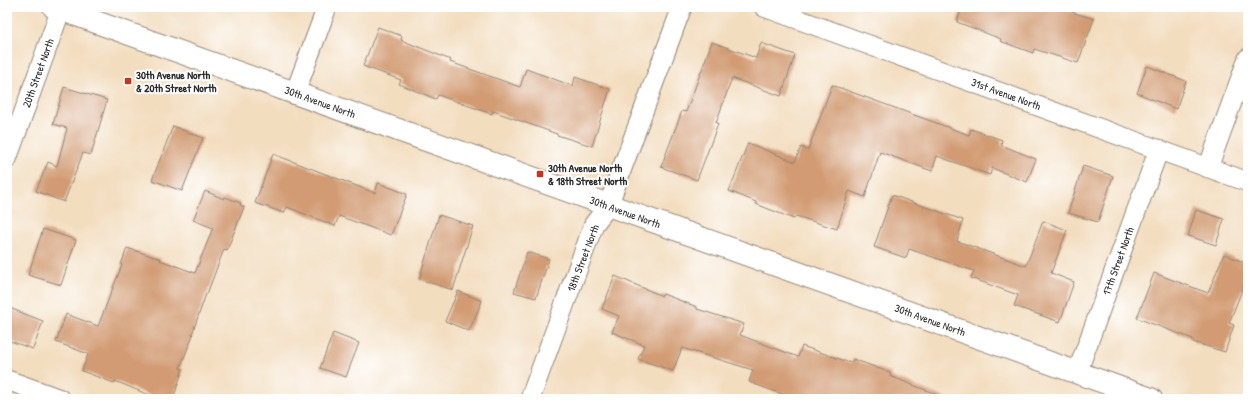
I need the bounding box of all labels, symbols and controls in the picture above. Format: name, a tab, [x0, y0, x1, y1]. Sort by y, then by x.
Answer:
street label: 20th Street North	[19, 36, 57, 109]
place label: 30th Avenue North & 20th Street North	[136, 68, 217, 95]
street label: 31st Avenue North	[969, 75, 1043, 113]
marker: 30th Avenue North & 20th Street North	[123, 76, 133, 86]
street label: 30th Avenue North	[283, 83, 358, 121]
place label: 30th Avenue North & 18th Street North	[548, 161, 627, 188]
marker: 30th Avenue North & 18th Street North	[535, 169, 545, 179]
street label: 30th Avenue North	[588, 193, 663, 231]
street label: 18th Street North	[564, 222, 602, 294]
street label: 17th Street North	[1099, 225, 1137, 297]
street label: 30th Avenue North	[893, 301, 968, 339]

